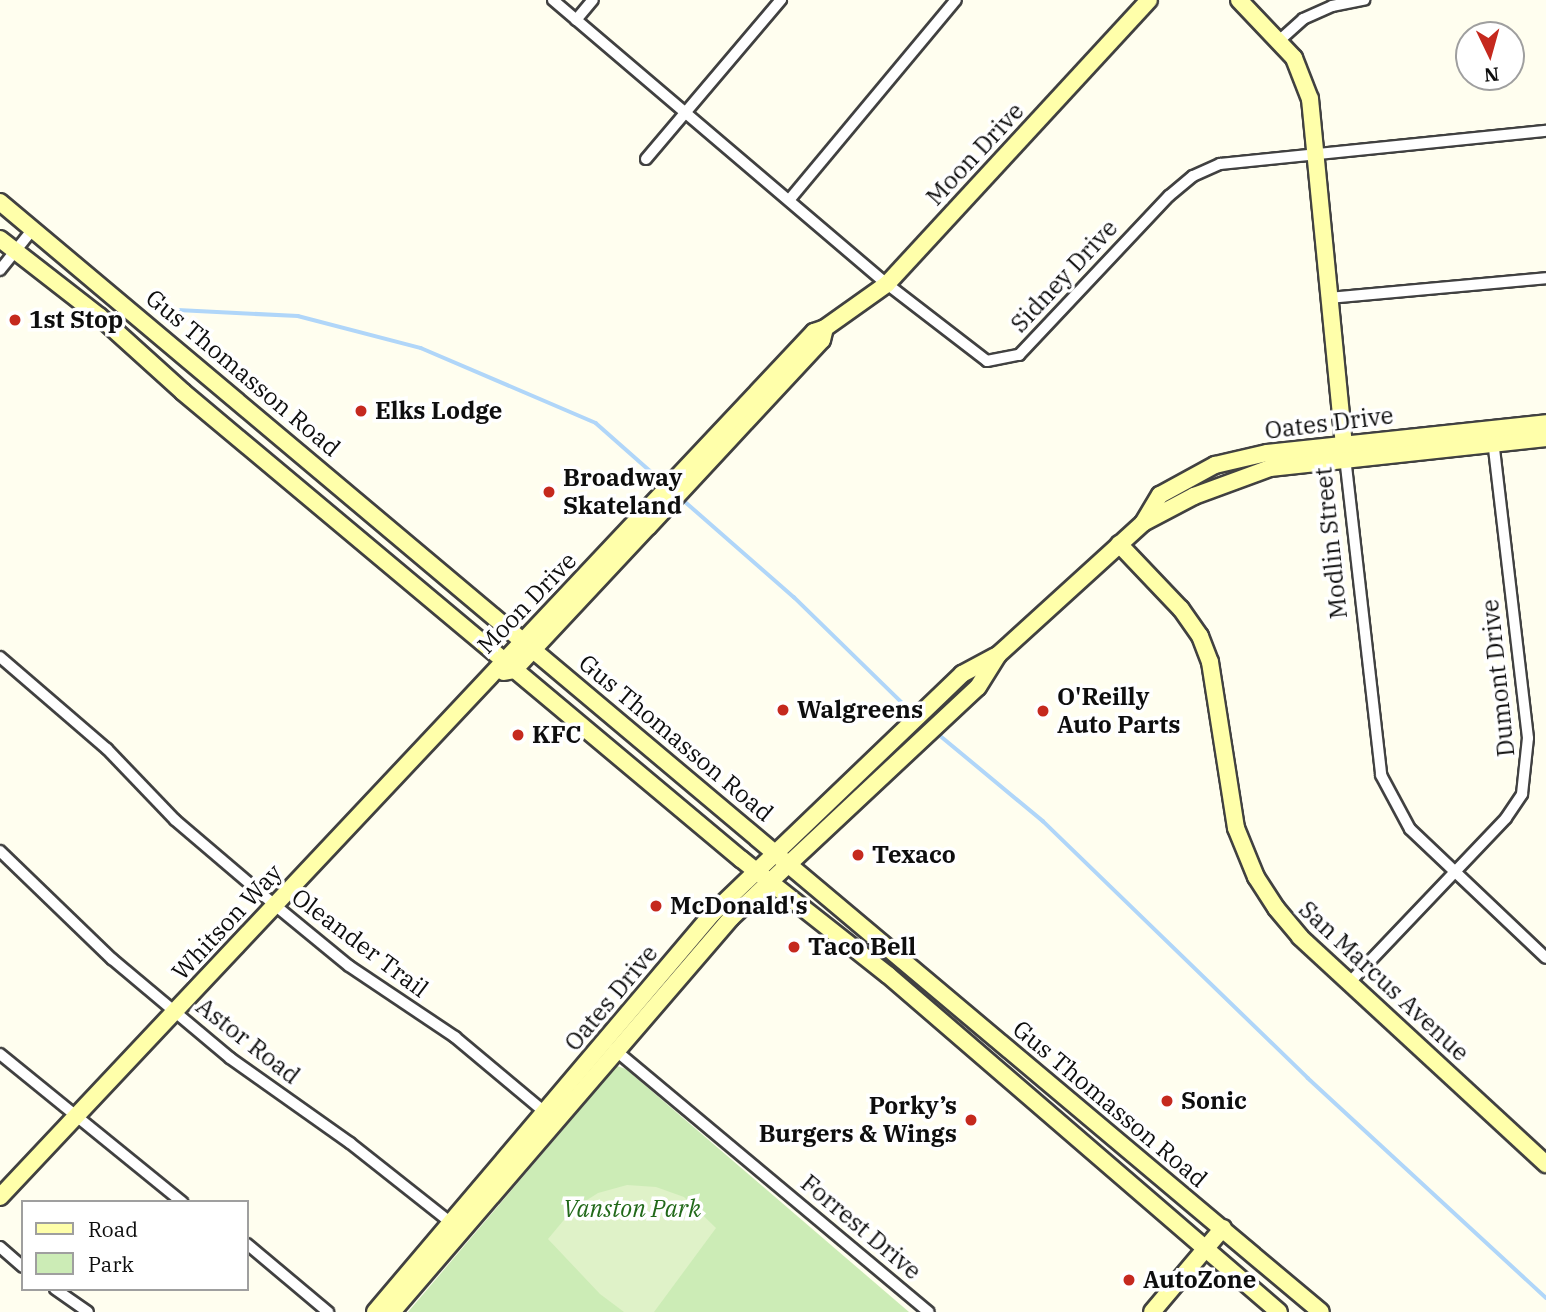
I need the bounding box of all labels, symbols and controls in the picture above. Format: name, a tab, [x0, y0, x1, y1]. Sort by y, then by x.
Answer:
north arrow	[1455, 21, 1525, 91]
text: N	[1483, 62, 1500, 88]
street label: Moon Drive	[920, 97, 1030, 211]
street label: Sidney Drive	[1005, 214, 1123, 338]
street label: Gus Thomasson Road	[140, 283, 346, 463]
place label: 1st Stop	[29, 306, 123, 334]
marker: 1st Stop	[7, 312, 23, 328]
place label: Elks Lodge	[375, 397, 502, 425]
street label: Oates Drive	[1263, 401, 1395, 445]
marker: Elks Lodge	[353, 403, 369, 419]
place label: Broadway Skateland	[563, 464, 682, 520]
street label: Modlin Street	[1309, 466, 1353, 620]
marker: Broadway Skateland	[541, 484, 557, 500]
street label: Moon Drive	[472, 546, 582, 660]
street label: Dumont Drive	[1475, 598, 1521, 758]
street label: Gus Thomasson Road	[573, 648, 779, 828]
place label: O'Reilly Auto Parts	[1057, 683, 1180, 739]
place label: Walgreens	[797, 696, 923, 724]
marker: Walgreens	[775, 702, 791, 718]
marker: O'Reilly Auto Parts	[1035, 703, 1051, 719]
place label: KFC	[532, 721, 581, 749]
marker: KFC	[510, 727, 526, 743]
place label: Texaco	[872, 841, 956, 869]
marker: Texaco	[850, 847, 866, 863]
street label: Whitson Way	[166, 858, 288, 986]
street label: Oleander Trail	[286, 882, 434, 1004]
place label: McDonald's	[670, 892, 808, 920]
street label: San Marcus Avenue	[1293, 895, 1475, 1067]
marker: McDonald's	[648, 898, 664, 914]
place label: Taco Bell	[808, 933, 916, 961]
street label: Oates Drive	[558, 939, 664, 1057]
marker: Taco Bell	[786, 939, 802, 955]
street label: Astor Road	[190, 992, 306, 1090]
street label: Gus Thomasson Road	[1007, 1014, 1213, 1194]
place label: Sonic	[1181, 1087, 1247, 1115]
place label: Porky’s Burgers & Wings	[759, 1092, 957, 1148]
marker: Sonic	[1159, 1093, 1175, 1109]
marker: Porky’s Burgers & Wings	[963, 1112, 979, 1128]
street label: Forrest Drive	[795, 1168, 927, 1286]
park label: Vanston Park	[563, 1195, 701, 1223]
legend	[21, 1200, 248, 1291]
text: Road	[88, 1215, 138, 1243]
text: Park	[88, 1250, 134, 1278]
place label: AutoZone	[1143, 1266, 1256, 1294]
marker: AutoZone	[1121, 1272, 1137, 1288]

